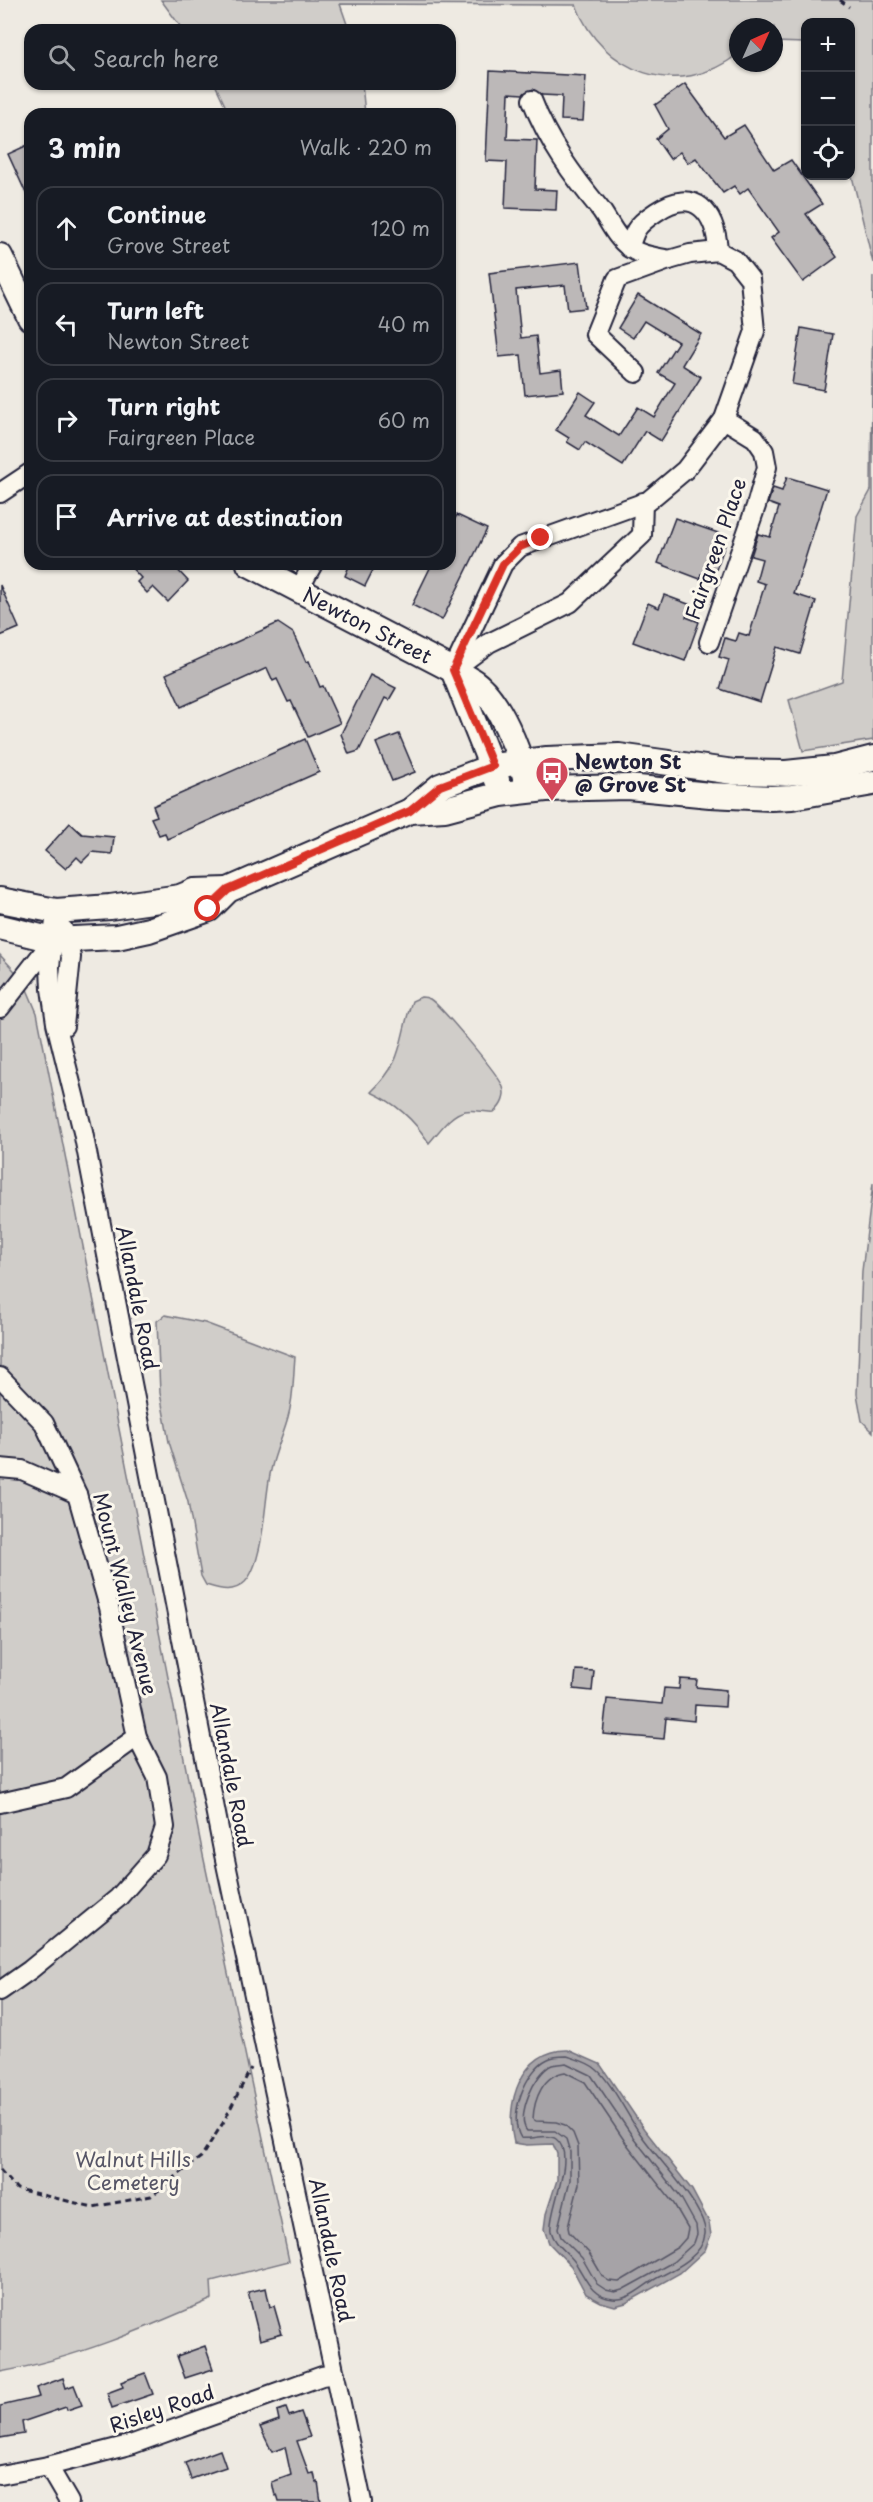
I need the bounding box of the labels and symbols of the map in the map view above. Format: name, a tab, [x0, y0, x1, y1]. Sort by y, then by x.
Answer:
north arrow	[729, 18, 783, 72]
street label: Fairgreen Place	[677, 474, 753, 624]
route end	[527, 524, 553, 550]
street label: Newton Street	[297, 579, 438, 671]
place label: Newton St @ Grove St	[575, 746, 686, 799]
bus stop icon: Newton St @ Grove St	[534, 755, 570, 802]
route start	[194, 895, 220, 921]
street label: Allandale Road	[109, 1223, 167, 1373]
street label: Mount Walley Avenue	[86, 1489, 166, 1698]
street label: Allandale Road	[203, 1700, 261, 1850]
park label: Walnut Hills Cemetery	[75, 2144, 191, 2197]
street label: Allandale Road	[302, 2175, 362, 2325]
street label: Risley Road	[105, 2376, 218, 2440]

